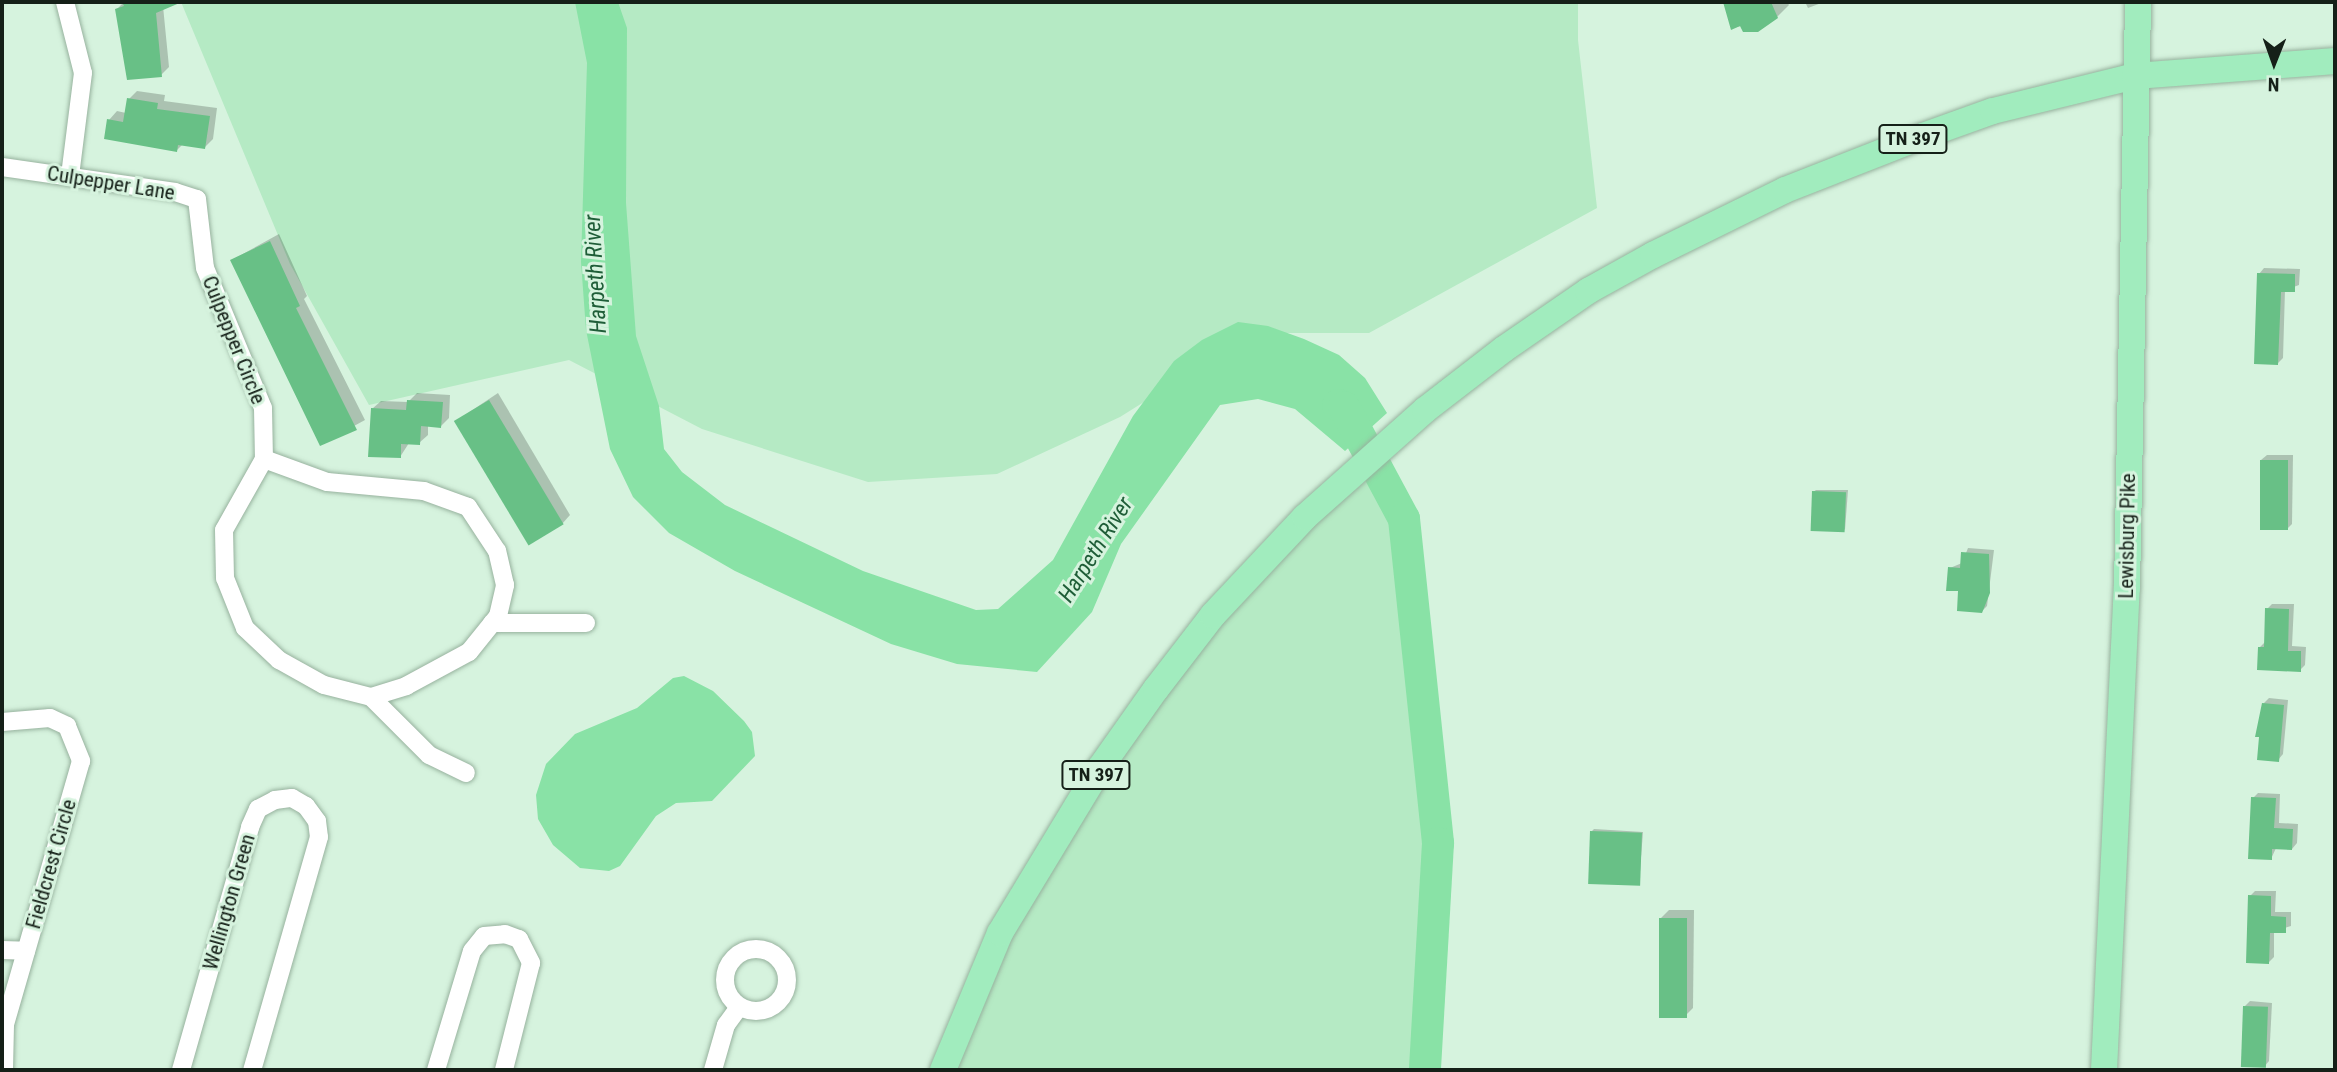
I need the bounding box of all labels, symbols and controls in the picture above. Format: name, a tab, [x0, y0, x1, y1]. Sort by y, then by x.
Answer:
north arrow	[2239, 28, 2309, 98]
text: N	[2268, 73, 2280, 96]
road number: TN 397	[1878, 124, 1948, 154]
street label: Culpepper Lane	[45, 160, 177, 206]
water label: Harpeth River	[579, 214, 613, 334]
street label: Culpepper Circle	[197, 272, 271, 408]
street label: Lewisburg Pike	[2113, 473, 2141, 599]
water label: Harpeth River	[1053, 492, 1139, 608]
road number: TN 397	[1061, 760, 1131, 790]
street label: Fieldcrest Circle	[20, 796, 82, 932]
street label: Wellington Green	[198, 831, 260, 973]

